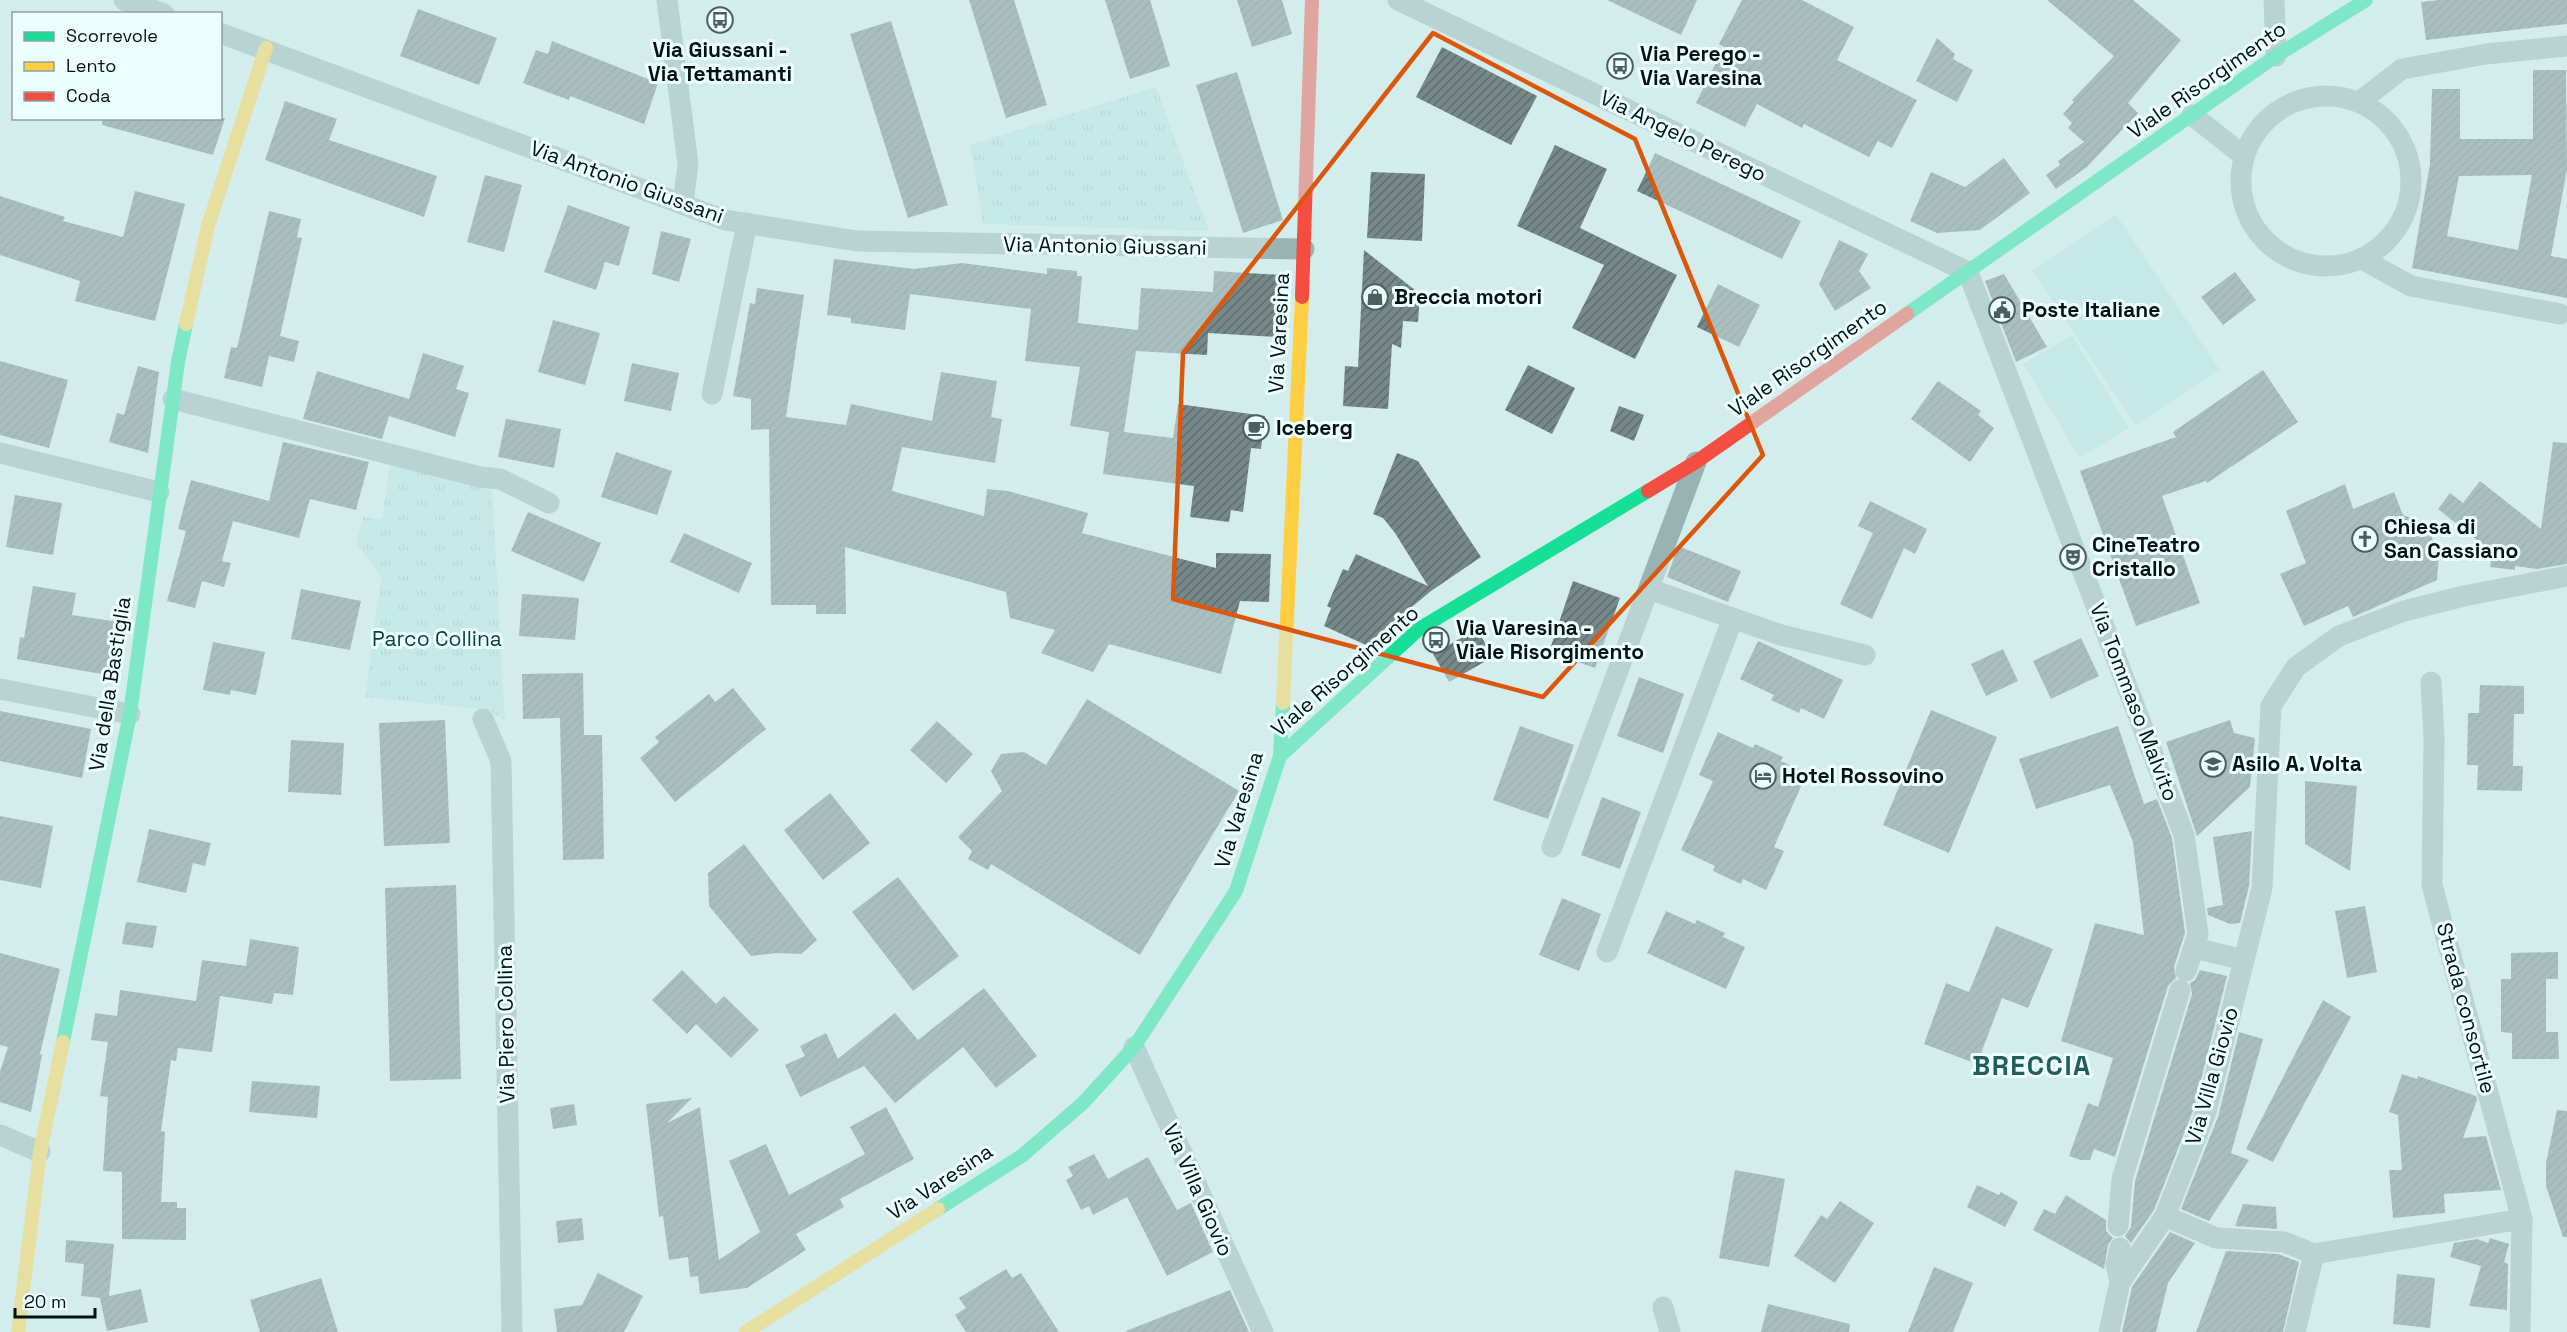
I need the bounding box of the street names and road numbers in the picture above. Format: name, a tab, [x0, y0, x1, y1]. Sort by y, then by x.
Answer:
street label: Viale Risorgimento	[2122, 15, 2291, 144]
street label: Via Angelo Perego	[1596, 84, 1771, 188]
street label: Via Antonio Giussani	[527, 134, 728, 229]
street label: Via Antonio Giussani	[1003, 230, 1207, 261]
street label: Via Varesina	[1262, 272, 1295, 394]
street label: Viale Risorgimento	[1723, 293, 1892, 422]
street label: Via della Bastiglia	[82, 595, 137, 773]
street label: Viale Risorgimento	[1265, 599, 1424, 742]
street label: Via Tommaso Malvito	[2084, 599, 2185, 805]
street label: Via Varesina	[1208, 748, 1269, 872]
street label: Strada consortile	[2431, 920, 2502, 1096]
street label: Via Piero Collina	[491, 944, 520, 1104]
street label: Via Villa Giovio	[2179, 1004, 2244, 1148]
street label: Via Villa Giovio	[1157, 1119, 1240, 1260]
street label: Via Varesina	[882, 1137, 998, 1226]

